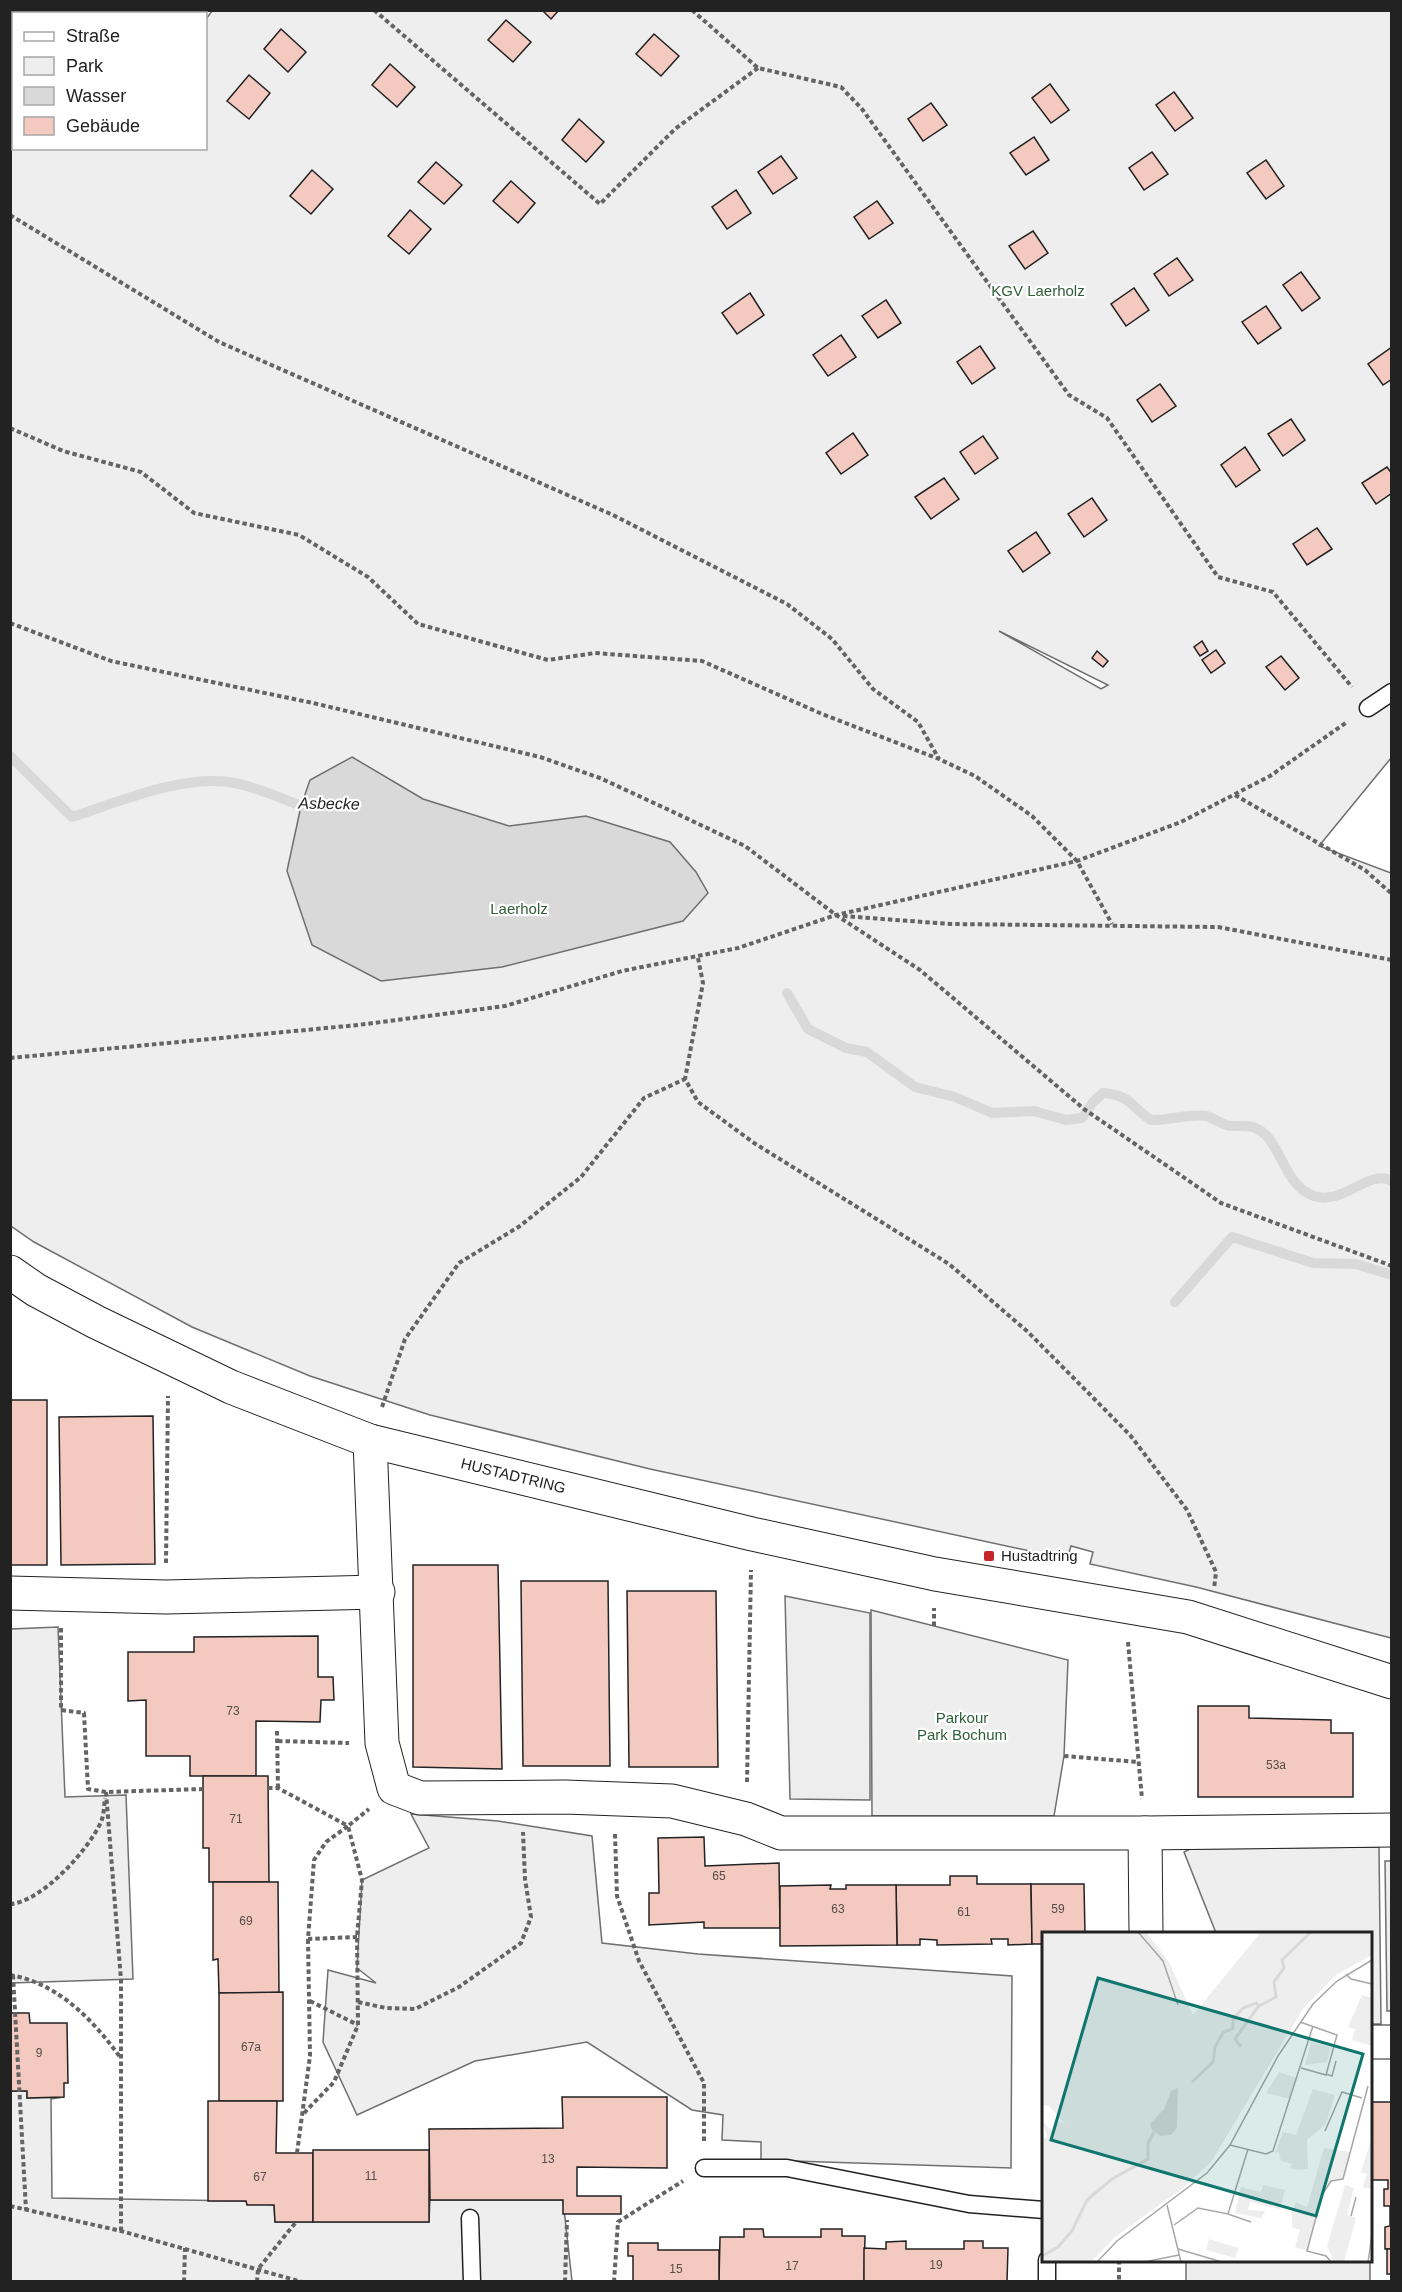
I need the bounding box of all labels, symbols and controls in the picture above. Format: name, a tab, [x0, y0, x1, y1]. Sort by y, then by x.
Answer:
legend	[12, 12, 207, 150]
text: Straße	[66, 26, 120, 46]
text: Park	[66, 56, 104, 76]
text: Wasser	[66, 86, 126, 106]
text: Gebäude	[66, 116, 140, 136]
park label: KGV Laerholz	[991, 282, 1085, 299]
water label: Asbecke	[297, 794, 360, 813]
park label: Laerholz	[490, 900, 548, 917]
street label: HUSTADTRING	[459, 1454, 568, 1496]
place label: Hustadtring	[1001, 1547, 1078, 1564]
marker: Hustadtring	[982, 1549, 996, 1563]
house number: 73	[226, 1704, 240, 1718]
park label: Parkour Park Bochum	[917, 1709, 1007, 1743]
house number: 53a	[1266, 1758, 1286, 1772]
house number: 71	[229, 1812, 243, 1826]
house number: 65	[712, 1869, 726, 1883]
house number: 63	[831, 1902, 845, 1916]
house number: 59	[1051, 1902, 1065, 1916]
house number: 61	[957, 1905, 971, 1919]
house number: 69	[239, 1914, 253, 1928]
inset map	[1042, 1932, 1372, 2262]
house number: 67a	[241, 2040, 261, 2054]
house number: 9	[36, 2046, 43, 2060]
house number: 13	[541, 2152, 555, 2166]
house number: 11	[365, 2169, 378, 2183]
house number: 67	[253, 2170, 267, 2184]
house number: 19	[929, 2258, 943, 2272]
house number: 17	[785, 2259, 799, 2273]
house number: 15	[669, 2262, 683, 2276]

